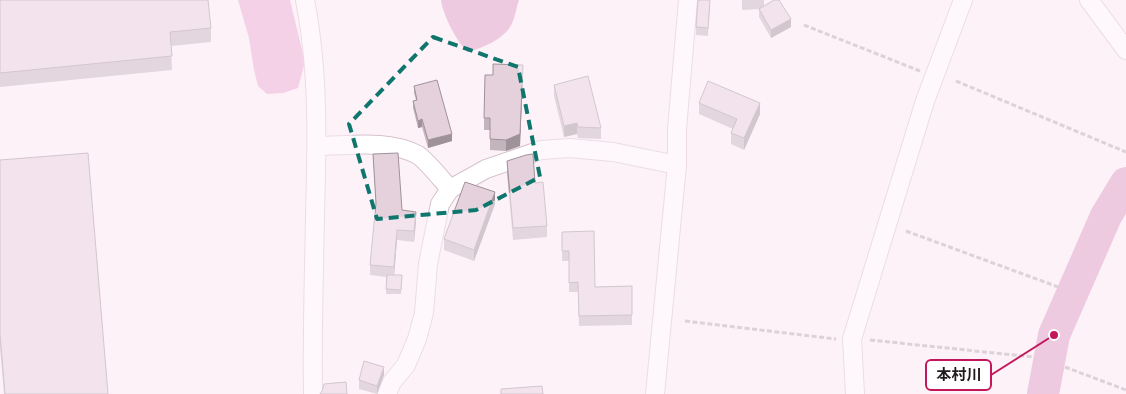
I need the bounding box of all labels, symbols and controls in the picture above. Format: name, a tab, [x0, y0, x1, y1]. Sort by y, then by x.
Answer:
callout: 本村川	[926, 360, 991, 390]
text: 本村川	[936, 366, 982, 384]

